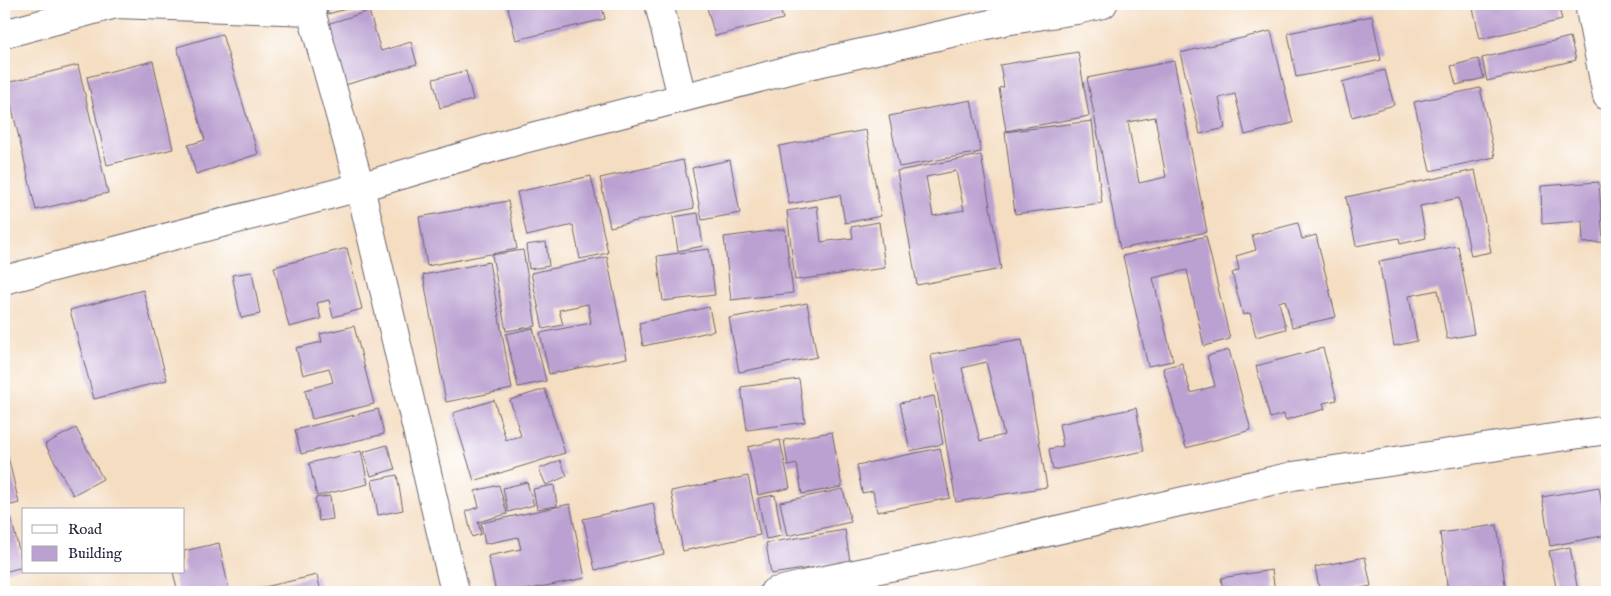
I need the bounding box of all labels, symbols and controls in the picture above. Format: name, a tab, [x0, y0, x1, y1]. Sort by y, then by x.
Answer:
legend	[22, 508, 185, 574]
text: Road	[68, 520, 103, 539]
text: Building	[68, 544, 123, 563]

